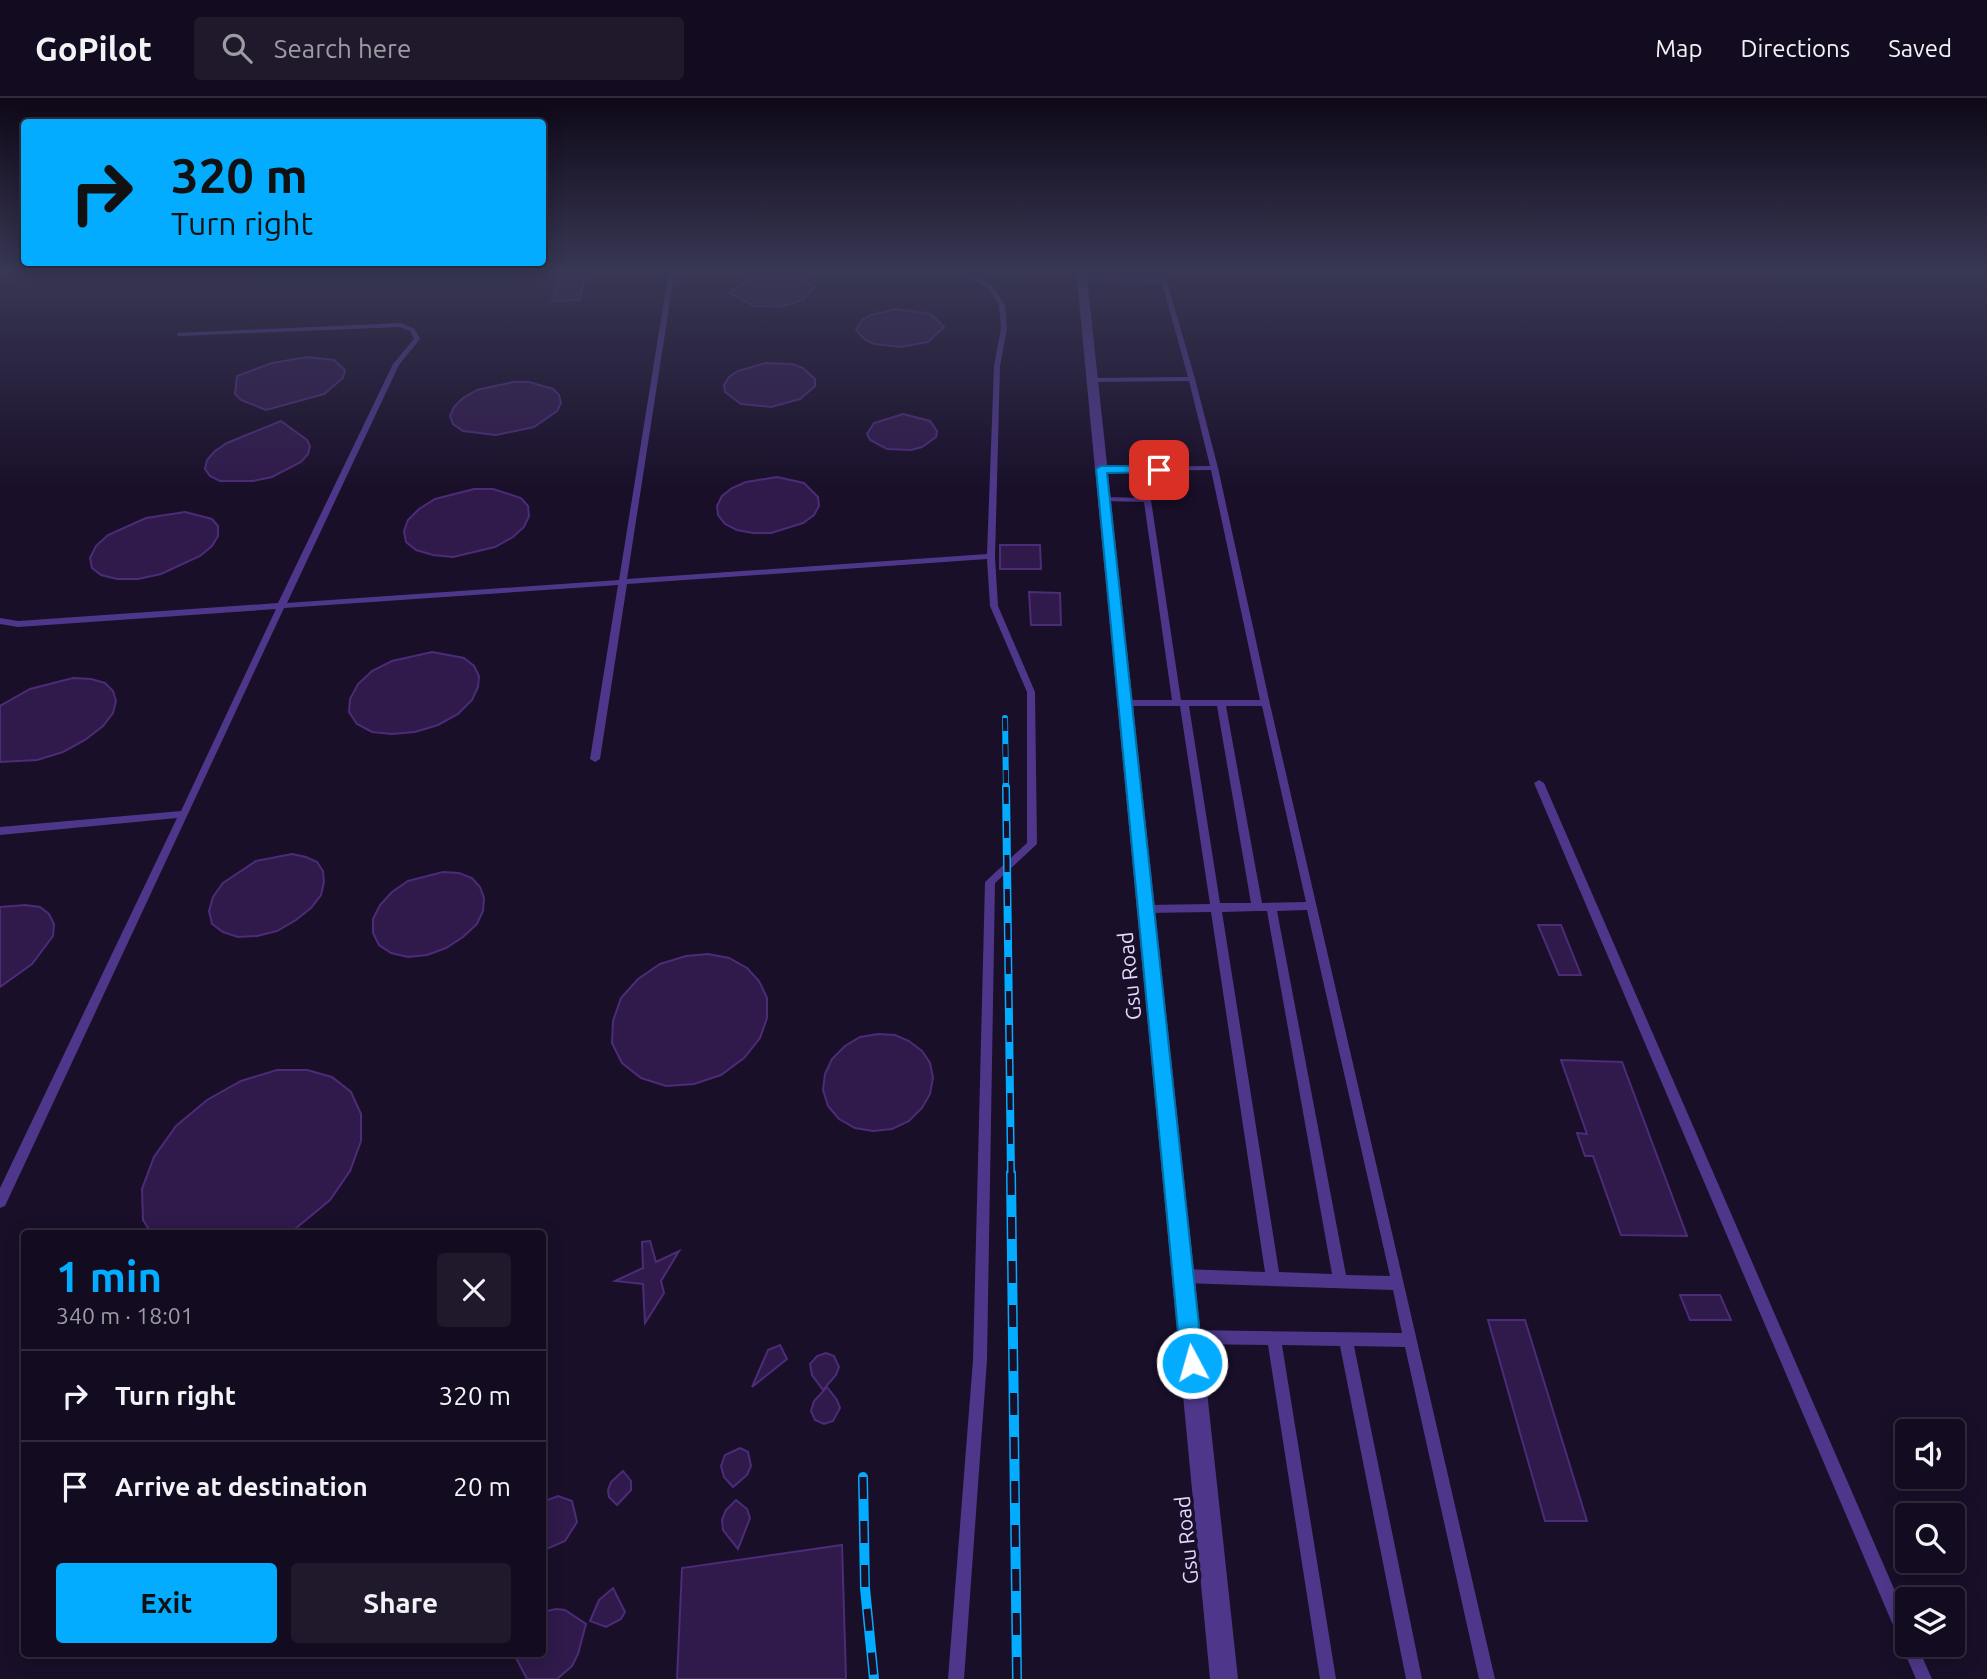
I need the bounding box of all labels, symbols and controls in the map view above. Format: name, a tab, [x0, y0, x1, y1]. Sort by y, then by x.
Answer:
search box	[194, 17, 684, 80]
icon: search	[218, 29, 256, 67]
text: GoPilot	[35, 30, 152, 67]
text: Search here	[274, 34, 411, 63]
text: Map	[1655, 35, 1702, 62]
text: Directions	[1740, 35, 1850, 62]
text: Saved	[1888, 35, 1952, 62]
icon: right	[56, 147, 147, 238]
text: 320 m	[171, 147, 308, 202]
text: Turn right	[171, 205, 313, 241]
pin	[1129, 440, 1189, 500]
icon: arrive	[1140, 451, 1178, 489]
street label: Gsu Road	[1112, 931, 1146, 1021]
text: 1 min	[56, 1253, 162, 1300]
button: close	[437, 1253, 511, 1327]
text: 340 m · 18:01	[56, 1303, 194, 1328]
position arrow	[1155, 1326, 1229, 1400]
icon: right	[56, 1377, 94, 1415]
text: Turn right	[115, 1381, 236, 1410]
text: 320 m	[439, 1381, 511, 1410]
map controls	[1895, 1419, 1965, 1657]
button: sound	[1895, 1419, 1965, 1489]
icon: arrive	[56, 1468, 94, 1506]
text: Arrive at destination	[115, 1472, 368, 1501]
text: 20 m	[453, 1472, 511, 1501]
street label: Gsu Road	[1169, 1495, 1203, 1585]
button: search	[1895, 1503, 1965, 1573]
button: Exit	[56, 1563, 277, 1643]
button: Share	[291, 1563, 511, 1643]
button: layers	[1895, 1587, 1965, 1657]

